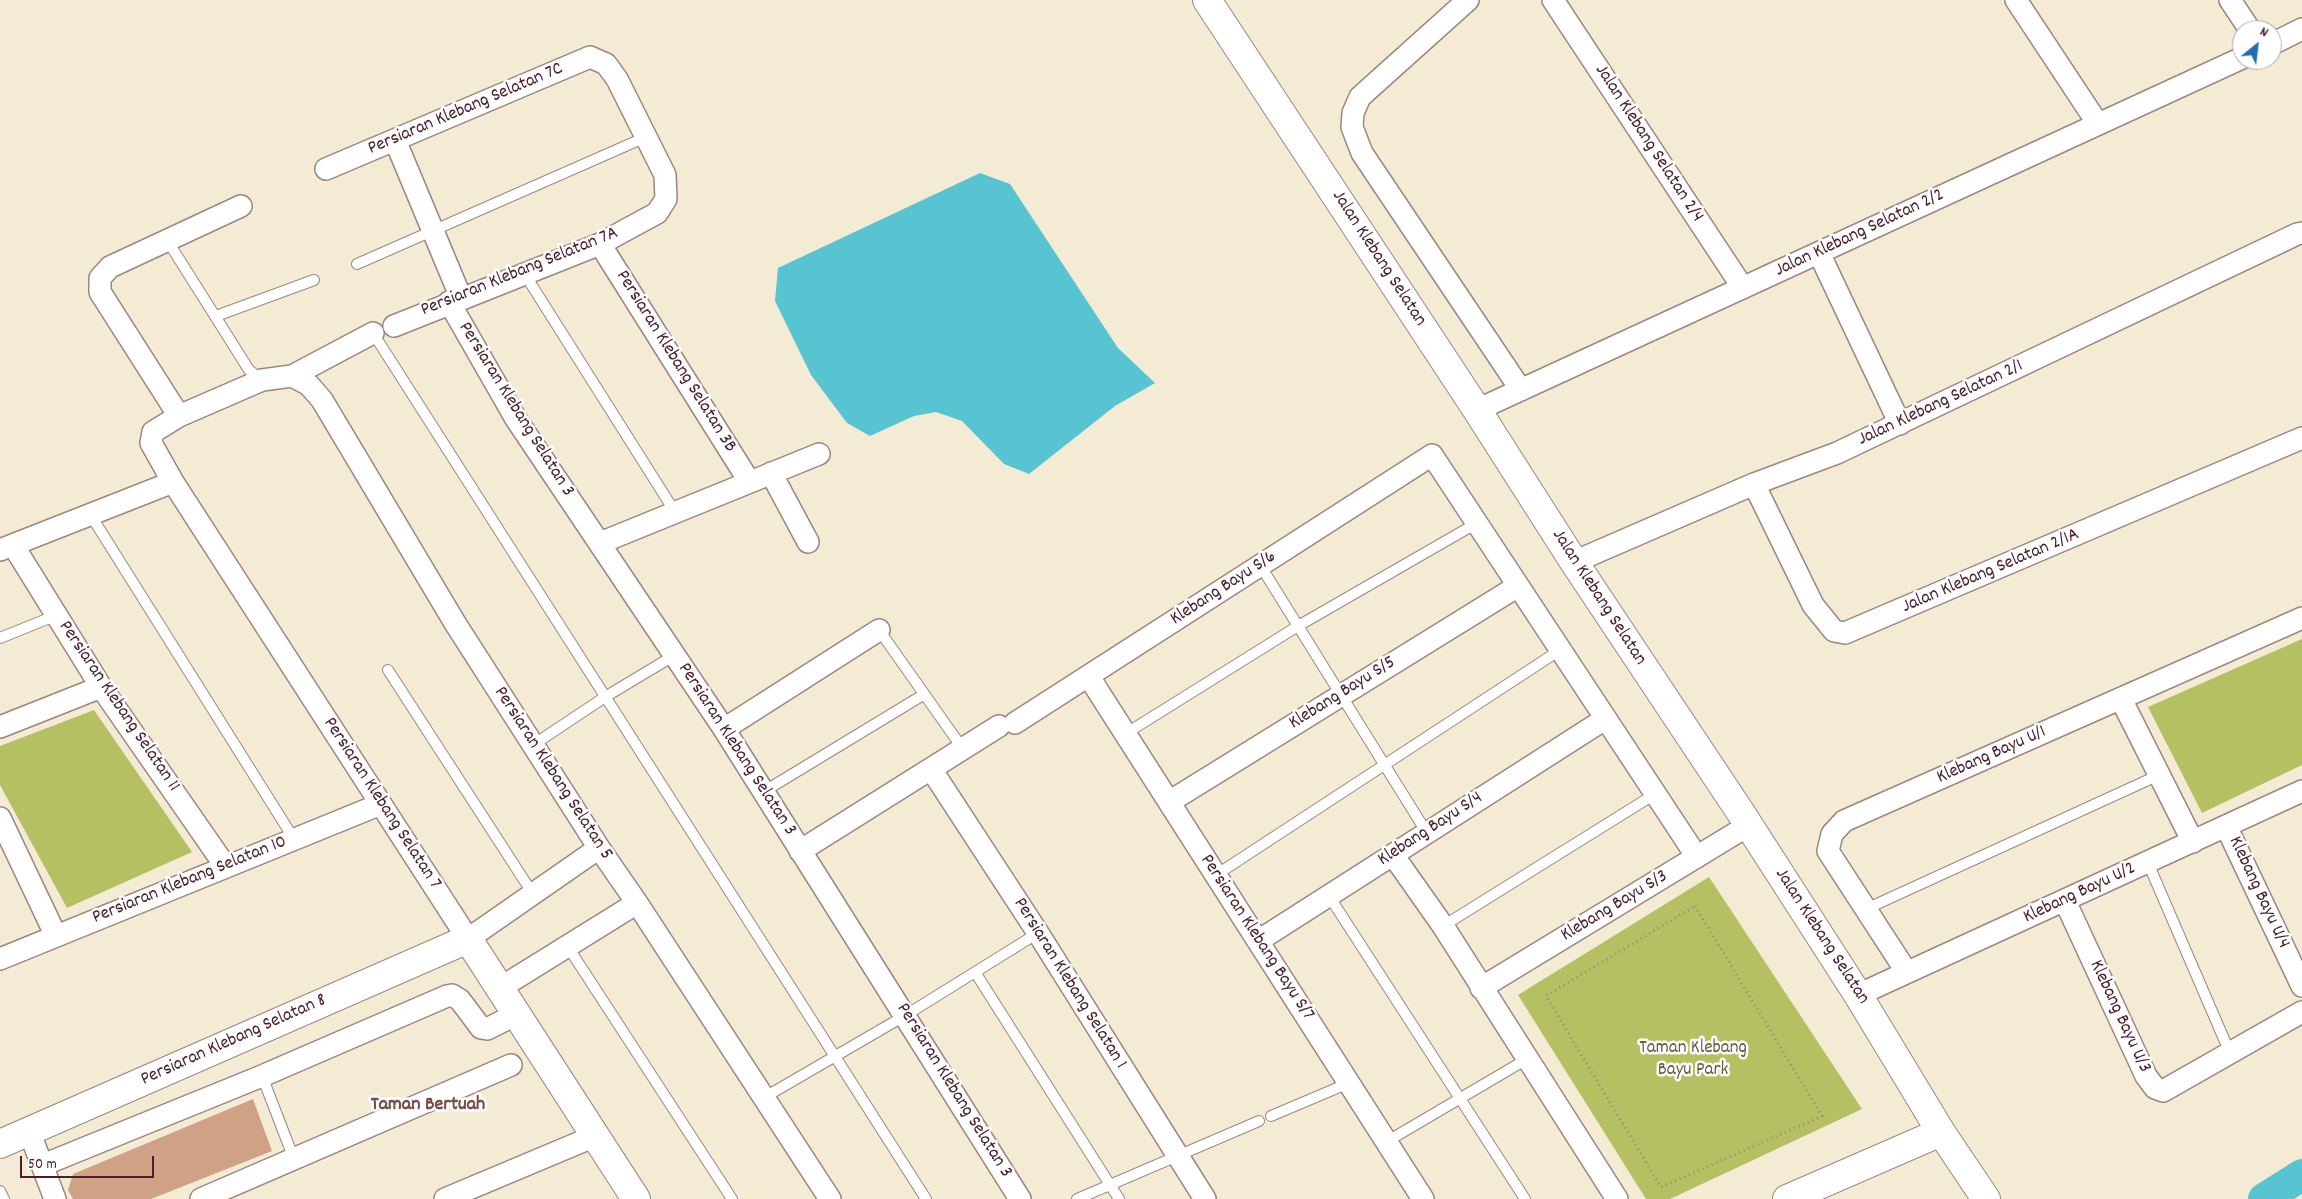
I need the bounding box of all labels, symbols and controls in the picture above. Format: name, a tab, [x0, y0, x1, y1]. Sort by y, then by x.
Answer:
north arrow	[2232, 20, 2282, 70]
text: N	[2256, 22, 2272, 43]
street label: Persiaran Klebang Selatan 7C	[365, 59, 567, 161]
street label: Jalan Klebang Selatan 2/4	[1588, 61, 1708, 227]
street label: Jalan Klebang Selatan 2/2	[1772, 185, 1948, 283]
street label: Jalan Klebang Selatan	[1326, 187, 1430, 331]
street label: Persiaran Klebang Selatan 7A	[418, 223, 622, 323]
street label: Persiaran Klebang Selatan 3B	[610, 267, 740, 457]
street label: Persiaran Klebang Selatan 3	[452, 319, 578, 501]
street label: Jalan Klebang Selatan 2/1	[1855, 356, 2027, 452]
street label: Jalan Klebang Selatan 2/1A	[1899, 524, 2083, 620]
street label: Jalan Klebang Selatan	[1546, 526, 1650, 670]
street label: Klebang Bayu S/6	[1167, 546, 1281, 632]
street label: Persiaran Klebang Selatan 11	[52, 617, 184, 797]
street label: Klebang Bayu S/5	[1286, 652, 1400, 736]
street label: Persiaran Klebang Selatan 3	[672, 659, 800, 841]
street label: Persiaran Klebang Selatan 5	[487, 683, 617, 865]
street label: Persiaran Klebang Selatan 7	[317, 714, 445, 894]
street label: Klebang Bayu U/1	[1934, 722, 2050, 790]
street label: Klebang Bayu S/4	[1374, 788, 1488, 872]
street label: Persiaran Klebang Selatan 10	[90, 832, 290, 930]
street label: Klebang Bayu U/4	[2222, 833, 2294, 953]
street label: Persiaran Klebang Bayu S/7	[1194, 851, 1318, 1025]
street label: Klebang Bayu U/2	[2020, 858, 2140, 930]
street label: Jalan Klebang Selatan	[1769, 865, 1873, 1009]
street label: Klebang Bayu S/3	[1557, 866, 1673, 948]
street label: Persiaran Klebang Selatan 1	[1007, 894, 1131, 1074]
street label: Klebang Bayu U/3	[2083, 957, 2155, 1077]
street label: Persiaran Klebang Selatan 8	[138, 990, 330, 1092]
street label: Persiaran Klebang Selatan 3	[890, 1000, 1016, 1182]
park label: Taman Klebang Bayu Park	[1639, 1038, 1747, 1082]
district label: Taman Bertuah	[371, 1094, 485, 1118]
scale bar	[22, 1146, 156, 1178]
text: 50 m	[28, 1154, 57, 1176]

